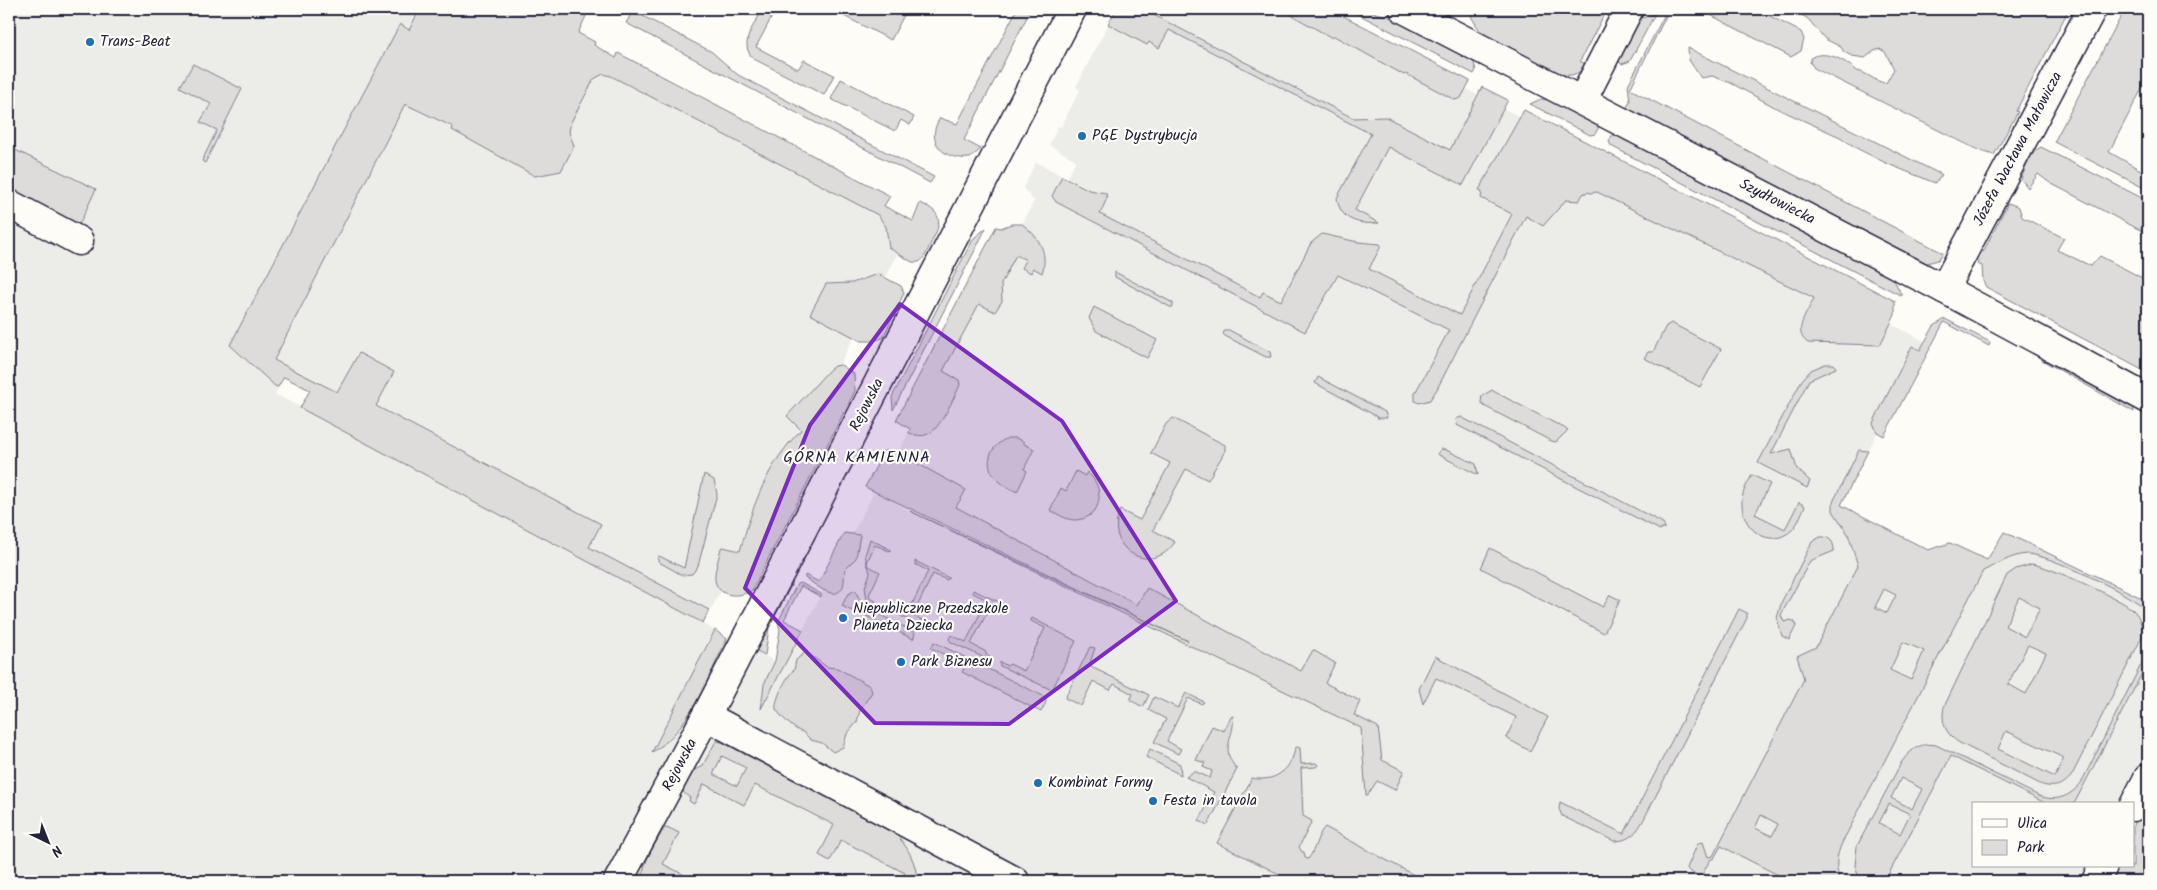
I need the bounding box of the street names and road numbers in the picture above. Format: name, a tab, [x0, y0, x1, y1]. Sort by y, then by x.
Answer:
street label: Józefa Wacława Małowicza	[1967, 67, 2069, 231]
street label: Szydłowiecka	[1735, 173, 1819, 231]
street label: Rejowska	[843, 374, 891, 436]
street label: Rejowska	[656, 734, 704, 796]

